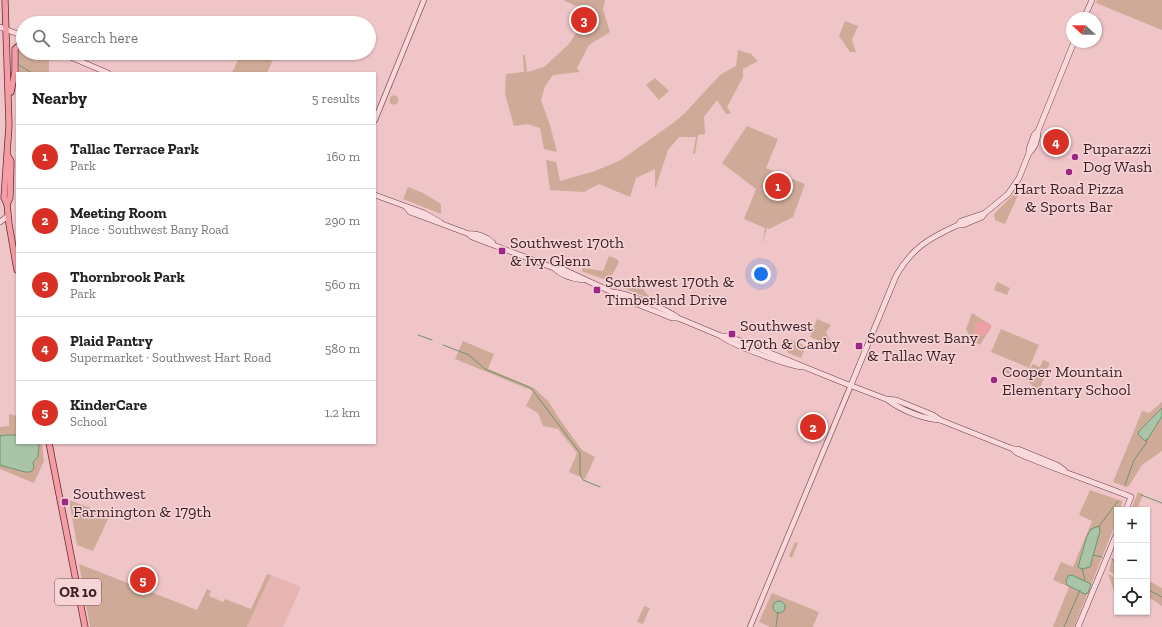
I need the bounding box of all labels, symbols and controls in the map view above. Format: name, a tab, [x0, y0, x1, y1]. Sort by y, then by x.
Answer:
pin: 3	[571, 5, 597, 35]
north arrow	[1066, 12, 1102, 48]
search box	[16, 16, 376, 60]
icon: search	[30, 27, 52, 49]
text: Search here	[62, 29, 138, 47]
text: Nearby	[32, 88, 87, 108]
text: 5 results	[312, 91, 360, 106]
pin: 4	[1043, 127, 1069, 157]
place label: Puparazzi Dog Wash	[1083, 139, 1152, 176]
text: Tallac Terrace Park	[70, 140, 199, 158]
text: 1	[42, 149, 48, 164]
text: 160 m	[326, 149, 360, 164]
marker: Puparazzi Dog Wash	[1070, 152, 1080, 162]
text: Park	[70, 158, 96, 173]
marker: Hart Road Pizza & Sports Bar	[1064, 167, 1074, 177]
pin: 1	[765, 171, 791, 201]
place label: Hart Road Pizza & Sports Bar	[1014, 179, 1124, 216]
text: Meeting Room	[70, 204, 167, 222]
text: 2	[42, 213, 48, 228]
text: 290 m	[325, 213, 360, 228]
text: Place · Southwest Bany Road	[70, 222, 229, 237]
place label: Southwest 170th & Ivy Glenn	[510, 233, 624, 270]
marker: Southwest 170th & Ivy Glenn	[497, 246, 507, 256]
your location	[751, 264, 771, 284]
text: Thornbrook Park	[70, 268, 185, 286]
place label: Southwest 170th & Timberland Drive	[605, 272, 734, 309]
text: 3	[42, 277, 48, 292]
text: 560 m	[325, 277, 360, 292]
marker: Southwest 170th & Timberland Drive	[592, 285, 602, 295]
text: Park	[70, 286, 96, 301]
place label: Southwest 170th & Canby	[740, 316, 841, 353]
place label: Southwest Bany & Tallac Way	[867, 328, 979, 365]
marker: Southwest 170th & Canby	[727, 329, 737, 339]
text: Plaid Pantry	[70, 332, 153, 350]
text: 4	[41, 341, 49, 356]
text: 580 m	[325, 341, 360, 356]
marker: Southwest Bany & Tallac Way	[854, 341, 864, 351]
text: Supermarket · Southwest Hart Road	[70, 350, 271, 365]
place label: Cooper Mountain Elementary School	[1002, 362, 1131, 399]
marker: Cooper Mountain Elementary School	[989, 375, 999, 385]
text: KinderCare	[70, 396, 147, 414]
text: 5	[42, 405, 48, 420]
text: 1.2 km	[325, 405, 360, 420]
pin: 2	[800, 412, 826, 442]
text: School	[70, 414, 107, 429]
place label: Southwest Farmington & 179th	[73, 484, 212, 521]
marker: Southwest Farmington & 179th	[60, 497, 70, 507]
map controls	[1114, 507, 1150, 615]
button: +	[1114, 507, 1150, 543]
button: −	[1114, 543, 1150, 579]
pin: 5	[130, 565, 156, 595]
road number: OR 10	[55, 579, 101, 605]
button: locate	[1114, 579, 1150, 615]

